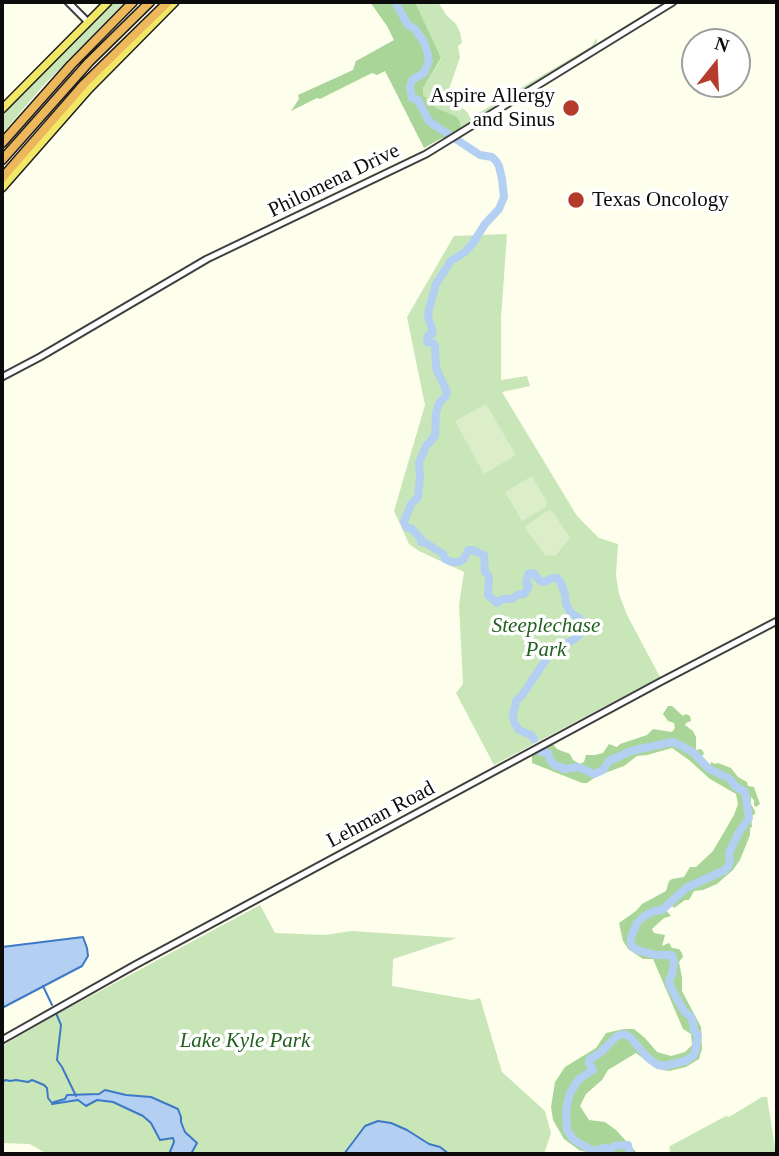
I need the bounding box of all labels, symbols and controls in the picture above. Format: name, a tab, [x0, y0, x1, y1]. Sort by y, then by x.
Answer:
north arrow	[681, 28, 751, 98]
text: N	[712, 32, 732, 57]
place label: Aspire Allergy and Sinus	[430, 83, 555, 133]
marker: Aspire Allergy and Sinus	[561, 98, 581, 118]
street label: Philomena Drive	[264, 138, 404, 224]
place label: Texas Oncology	[592, 187, 729, 213]
marker: Texas Oncology	[566, 190, 586, 210]
park label: Steeplechase Park	[492, 613, 600, 663]
street label: Lehman Road	[323, 776, 439, 854]
park label: Lake Kyle Park	[180, 1028, 310, 1054]

